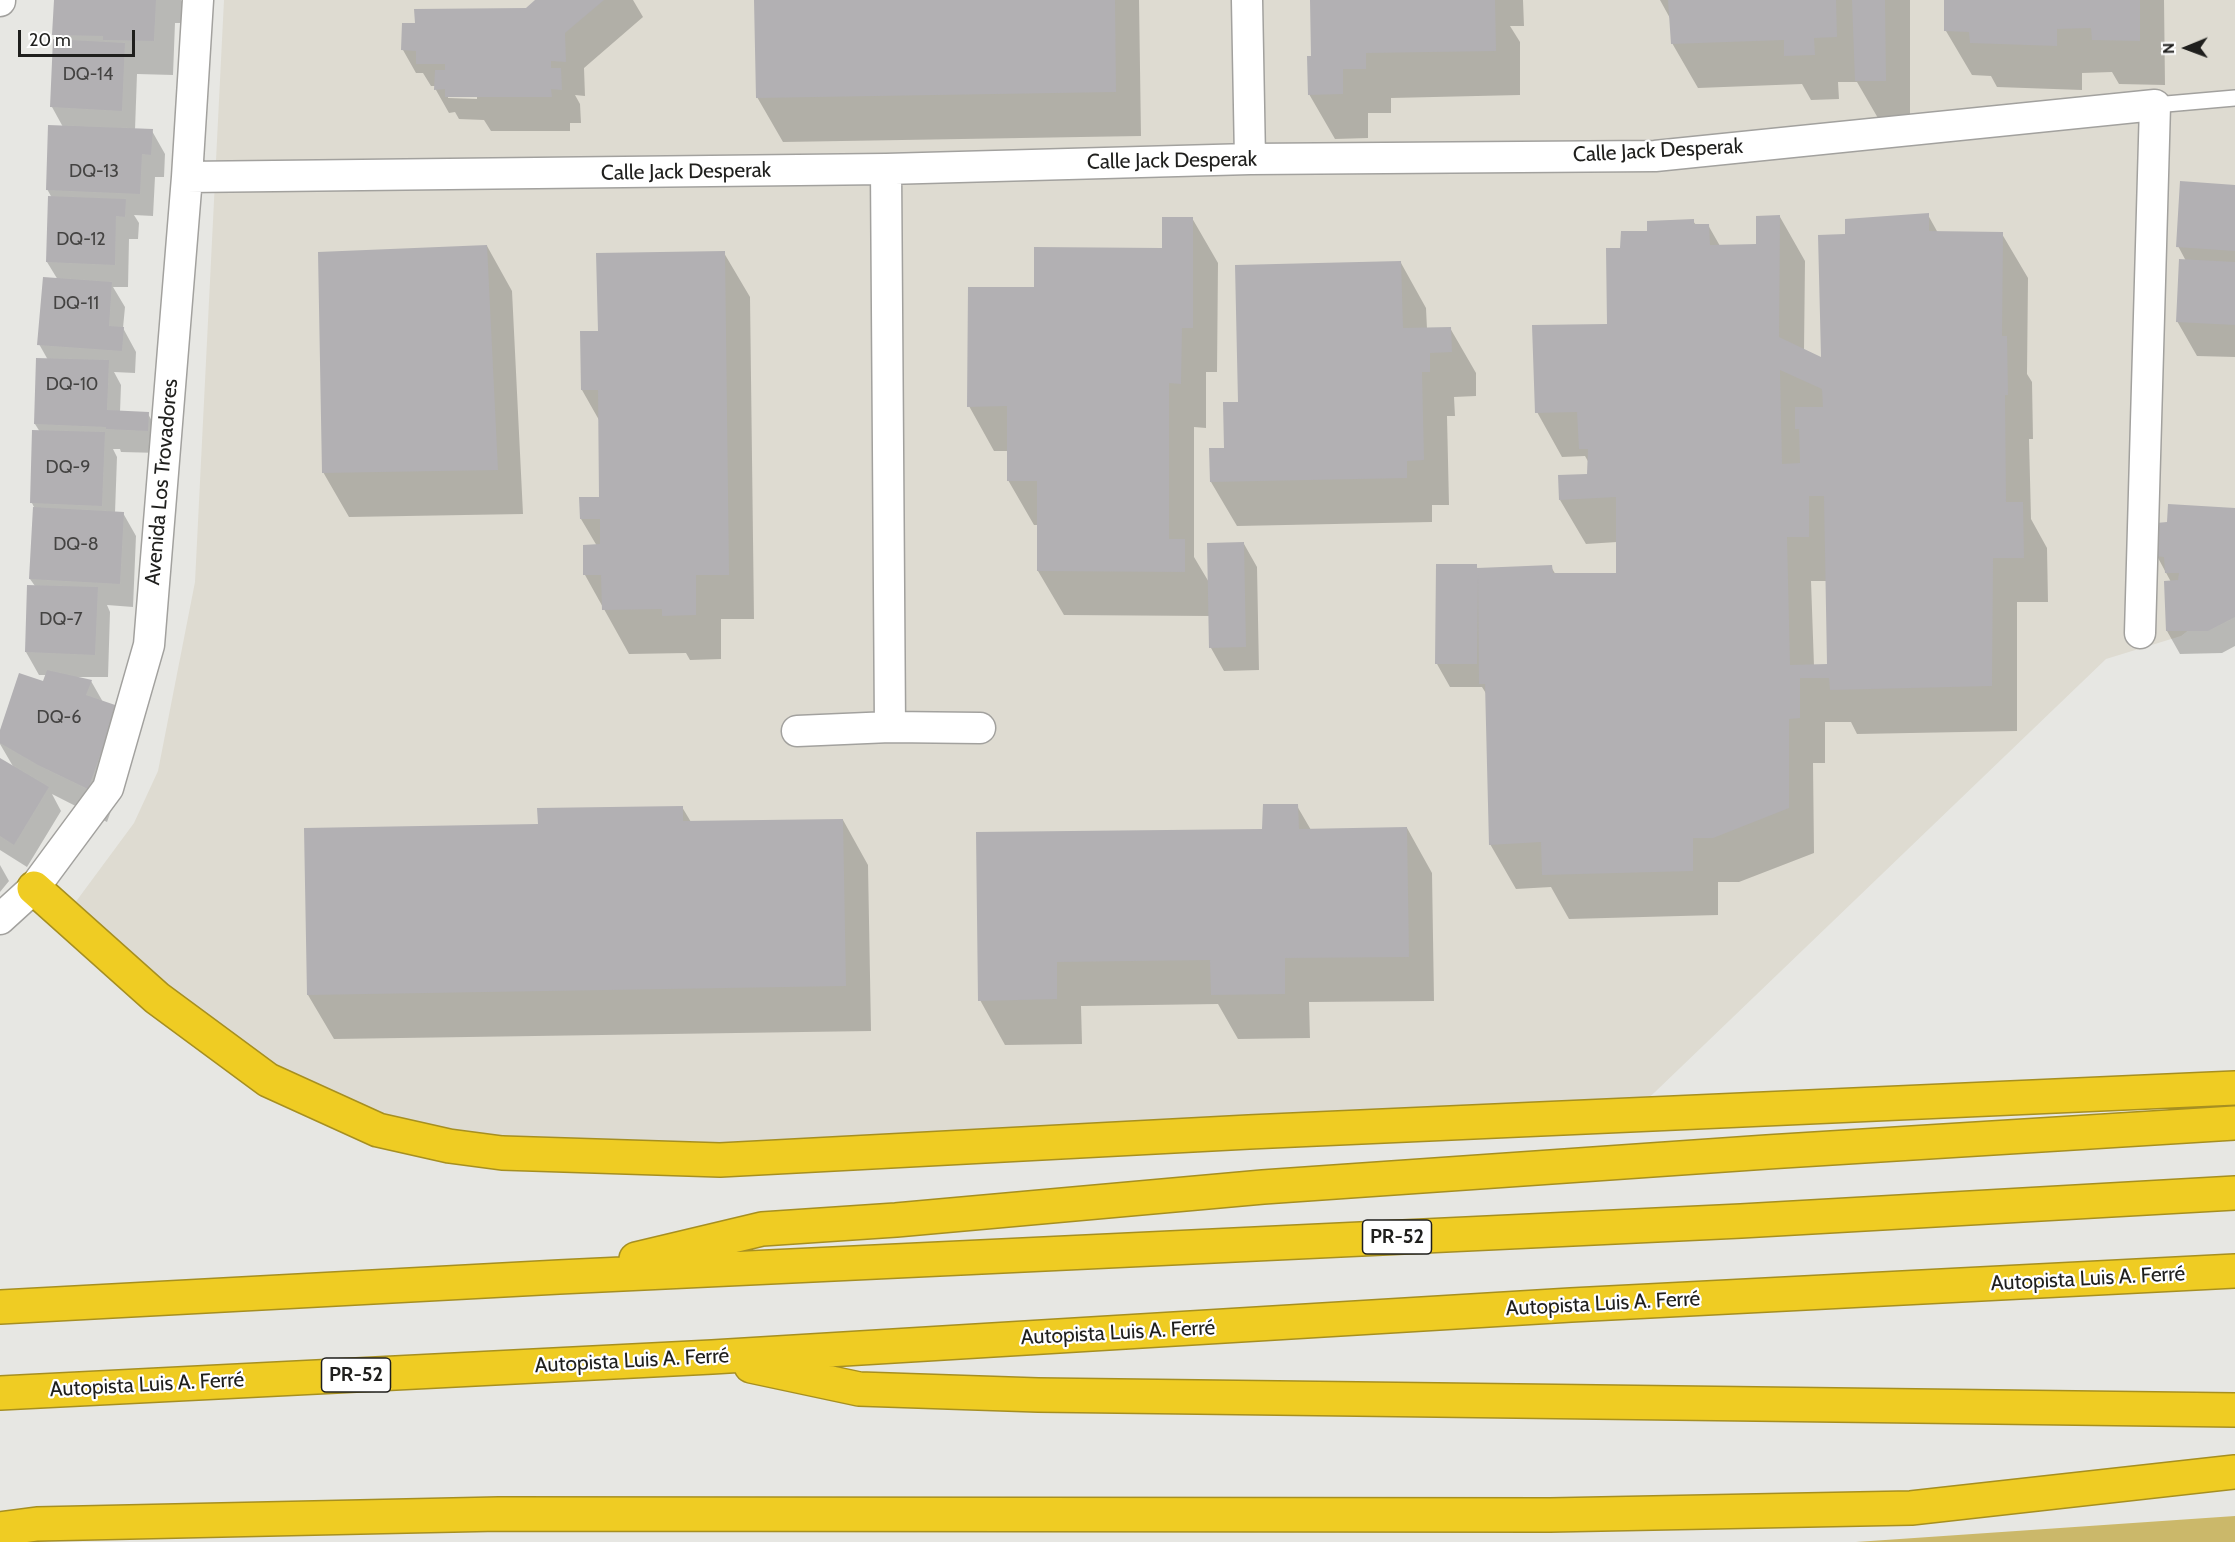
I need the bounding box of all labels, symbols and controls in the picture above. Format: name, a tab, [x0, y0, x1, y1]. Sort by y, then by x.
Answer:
scale bar	[21, 18, 138, 56]
north arrow	[2157, 18, 2217, 78]
text: 20 m	[29, 29, 71, 51]
text: N	[2159, 43, 2178, 54]
house number: DQ-14	[63, 64, 113, 86]
street label: Calle Jack Desperak	[1572, 134, 1744, 168]
street label: Calle Jack Desperak	[1087, 147, 1257, 175]
street label: Calle Jack Desperak	[601, 158, 771, 186]
house number: DQ-13	[69, 161, 119, 183]
house number: DQ-12	[56, 229, 106, 251]
house number: DQ-11	[53, 293, 99, 315]
house number: DQ-10	[46, 374, 98, 396]
street label: Avenida Los Trovadores	[140, 378, 184, 586]
house number: DQ-9	[46, 457, 90, 479]
house number: DQ-8	[53, 534, 99, 556]
house number: DQ-7	[39, 609, 83, 631]
house number: DQ-6	[37, 707, 81, 729]
road number: PR-52	[1362, 1220, 1432, 1254]
street label: Autopista Luis A. Ferré	[1990, 1261, 2186, 1297]
street label: Autopista Luis A. Ferré	[1505, 1286, 1701, 1322]
street label: Autopista Luis A. Ferré	[1020, 1315, 1216, 1351]
street label: Autopista Luis A. Ferré	[534, 1343, 730, 1379]
road number: PR-52	[322, 1358, 391, 1392]
street label: Autopista Luis A. Ferré	[49, 1367, 245, 1403]

